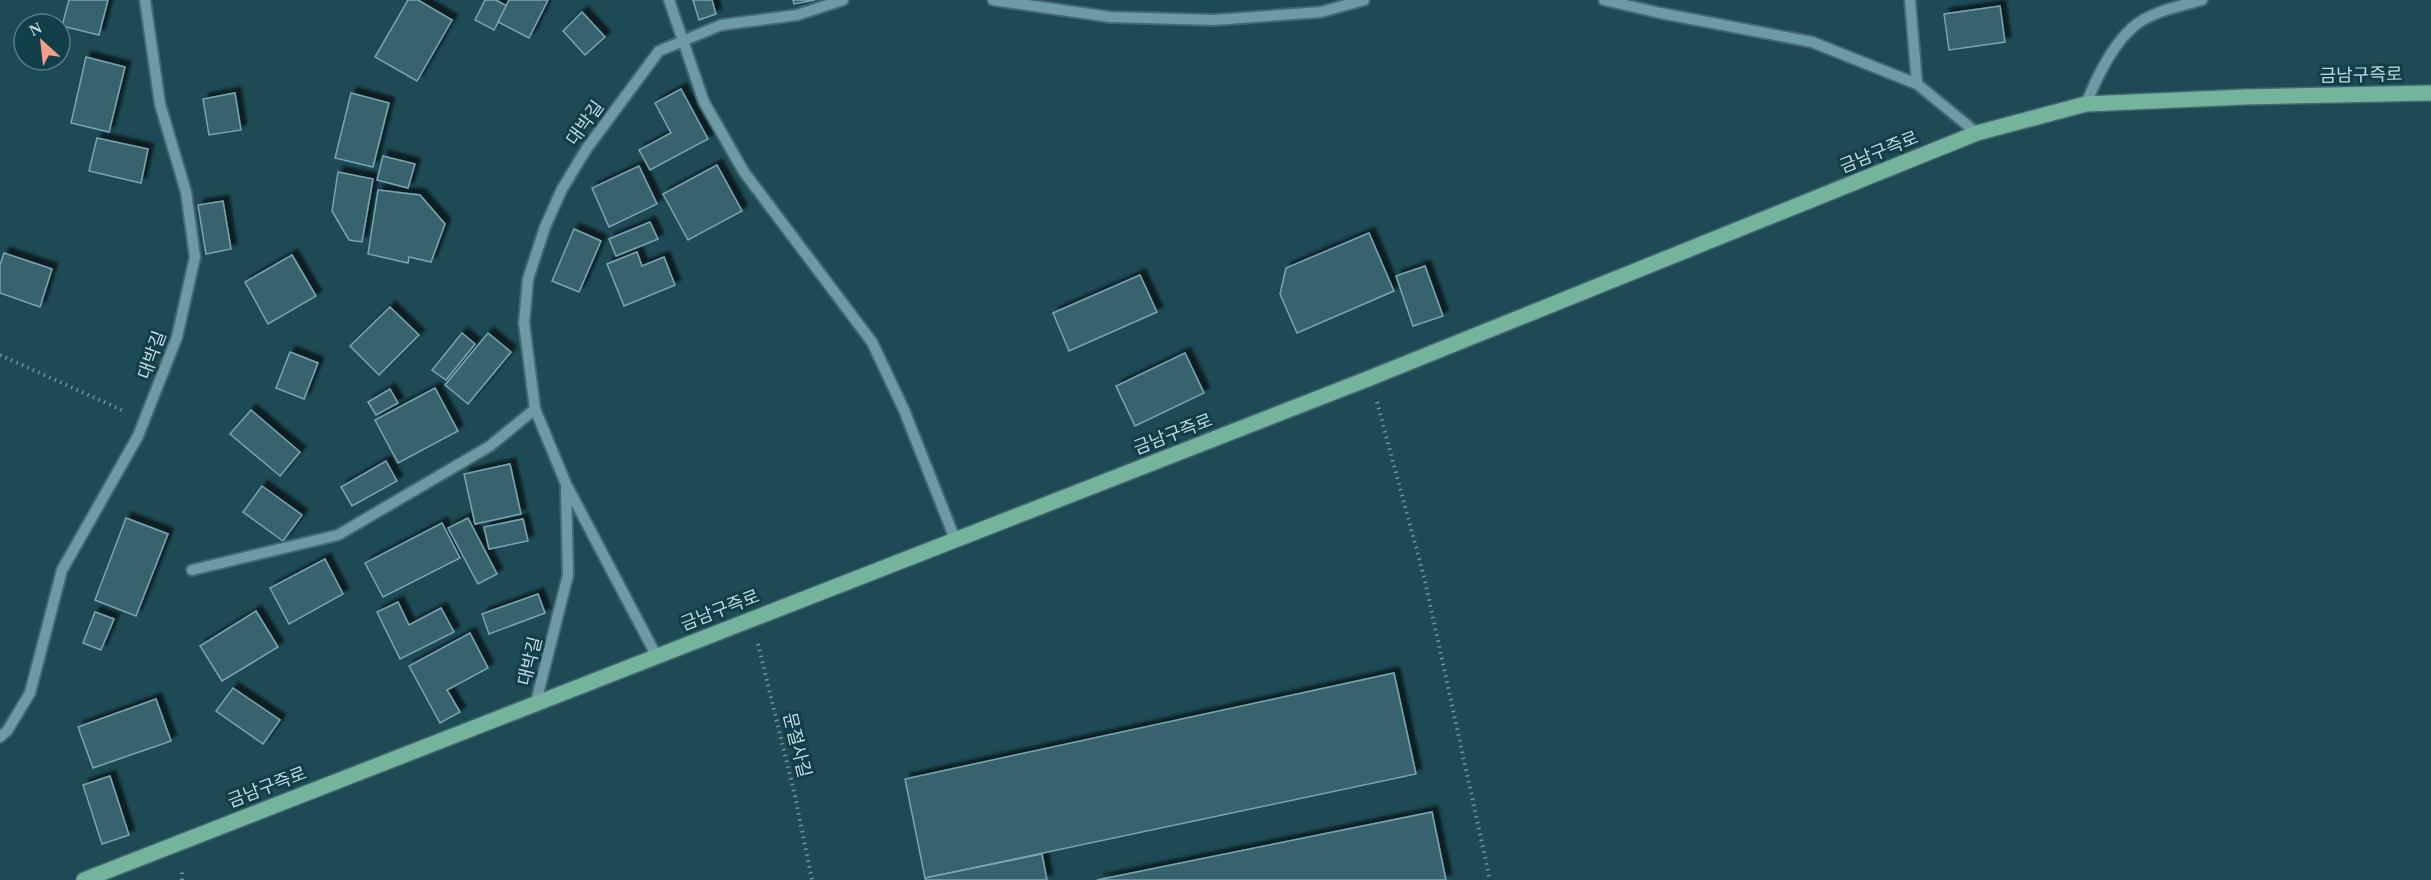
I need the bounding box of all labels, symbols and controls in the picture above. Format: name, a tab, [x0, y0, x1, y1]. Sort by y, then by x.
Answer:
north arrow	[12, 12, 72, 72]
text: N	[26, 19, 45, 39]
street label: 금남구즉로	[2319, 64, 2403, 86]
street label: 대박길	[562, 97, 608, 149]
street label: 금남구즉로	[1837, 127, 1921, 177]
street label: 대박길	[134, 328, 170, 382]
street label: 금남구즉로	[1131, 410, 1215, 458]
street label: 금남구즉로	[678, 586, 762, 634]
street label: 대박길	[514, 634, 546, 688]
street label: 문절사길	[779, 710, 815, 780]
street label: 금남구즉로	[225, 763, 309, 811]

